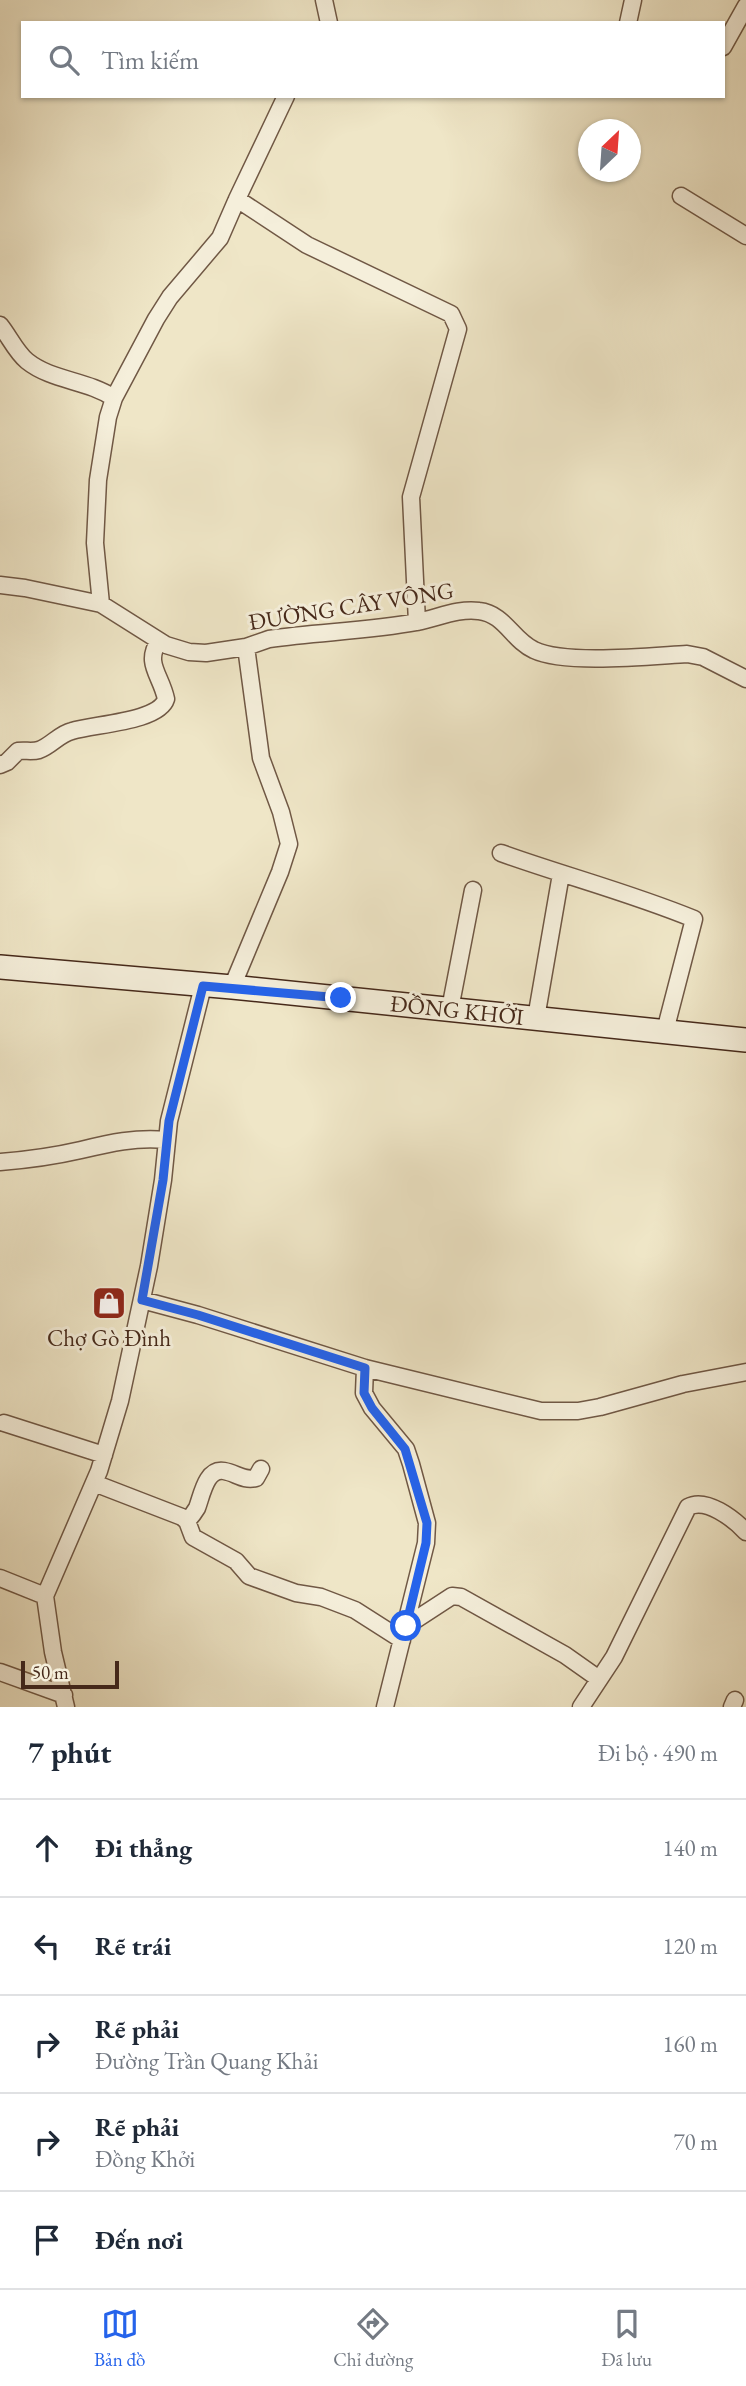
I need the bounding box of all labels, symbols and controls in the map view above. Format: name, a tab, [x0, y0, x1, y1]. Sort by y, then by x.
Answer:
search box	[21, 21, 725, 98]
icon: search	[45, 41, 83, 79]
text: Tìm kiếm	[101, 43, 199, 77]
north arrow	[578, 119, 641, 182]
street label: ĐƯỜNG CÂY VÔNG	[246, 575, 456, 637]
route end	[325, 982, 356, 1013]
street label: ĐỒNG KHỞI	[389, 988, 525, 1032]
shop icon: Chợ Gò Đình	[90, 1284, 128, 1322]
place label: Chợ Gò Đình	[47, 1323, 171, 1353]
route start	[390, 1610, 421, 1641]
scale bar	[21, 1658, 119, 1690]
text: 50 m	[32, 1660, 69, 1685]
text: 7 phút	[28, 1733, 112, 1772]
text: Đi bộ · 490 m	[598, 1738, 718, 1768]
icon: ahead	[28, 1829, 66, 1867]
text: Đi thẳng	[95, 1831, 192, 1865]
text: 140 m	[662, 1833, 718, 1863]
icon: left	[28, 1927, 66, 1965]
text: Rẽ trái	[95, 1929, 171, 1963]
text: 120 m	[662, 1931, 718, 1961]
text: Rẽ phải	[95, 2012, 179, 2046]
icon: right	[28, 2025, 66, 2063]
text: 160 m	[662, 2029, 718, 2059]
text: Đường Trần Quang Khải	[95, 2046, 318, 2076]
text: Rẽ phải	[95, 2110, 179, 2144]
icon: right	[28, 2123, 66, 2161]
text: 70 m	[673, 2127, 718, 2157]
text: Đồng Khởi	[95, 2144, 195, 2174]
icon: arrive	[28, 2221, 66, 2259]
text: Đến nơi	[95, 2223, 183, 2257]
tab: Bản đồ	[94, 2305, 146, 2372]
tab: Chỉ đường	[333, 2305, 413, 2372]
tab: Đã lưu	[601, 2305, 652, 2372]

